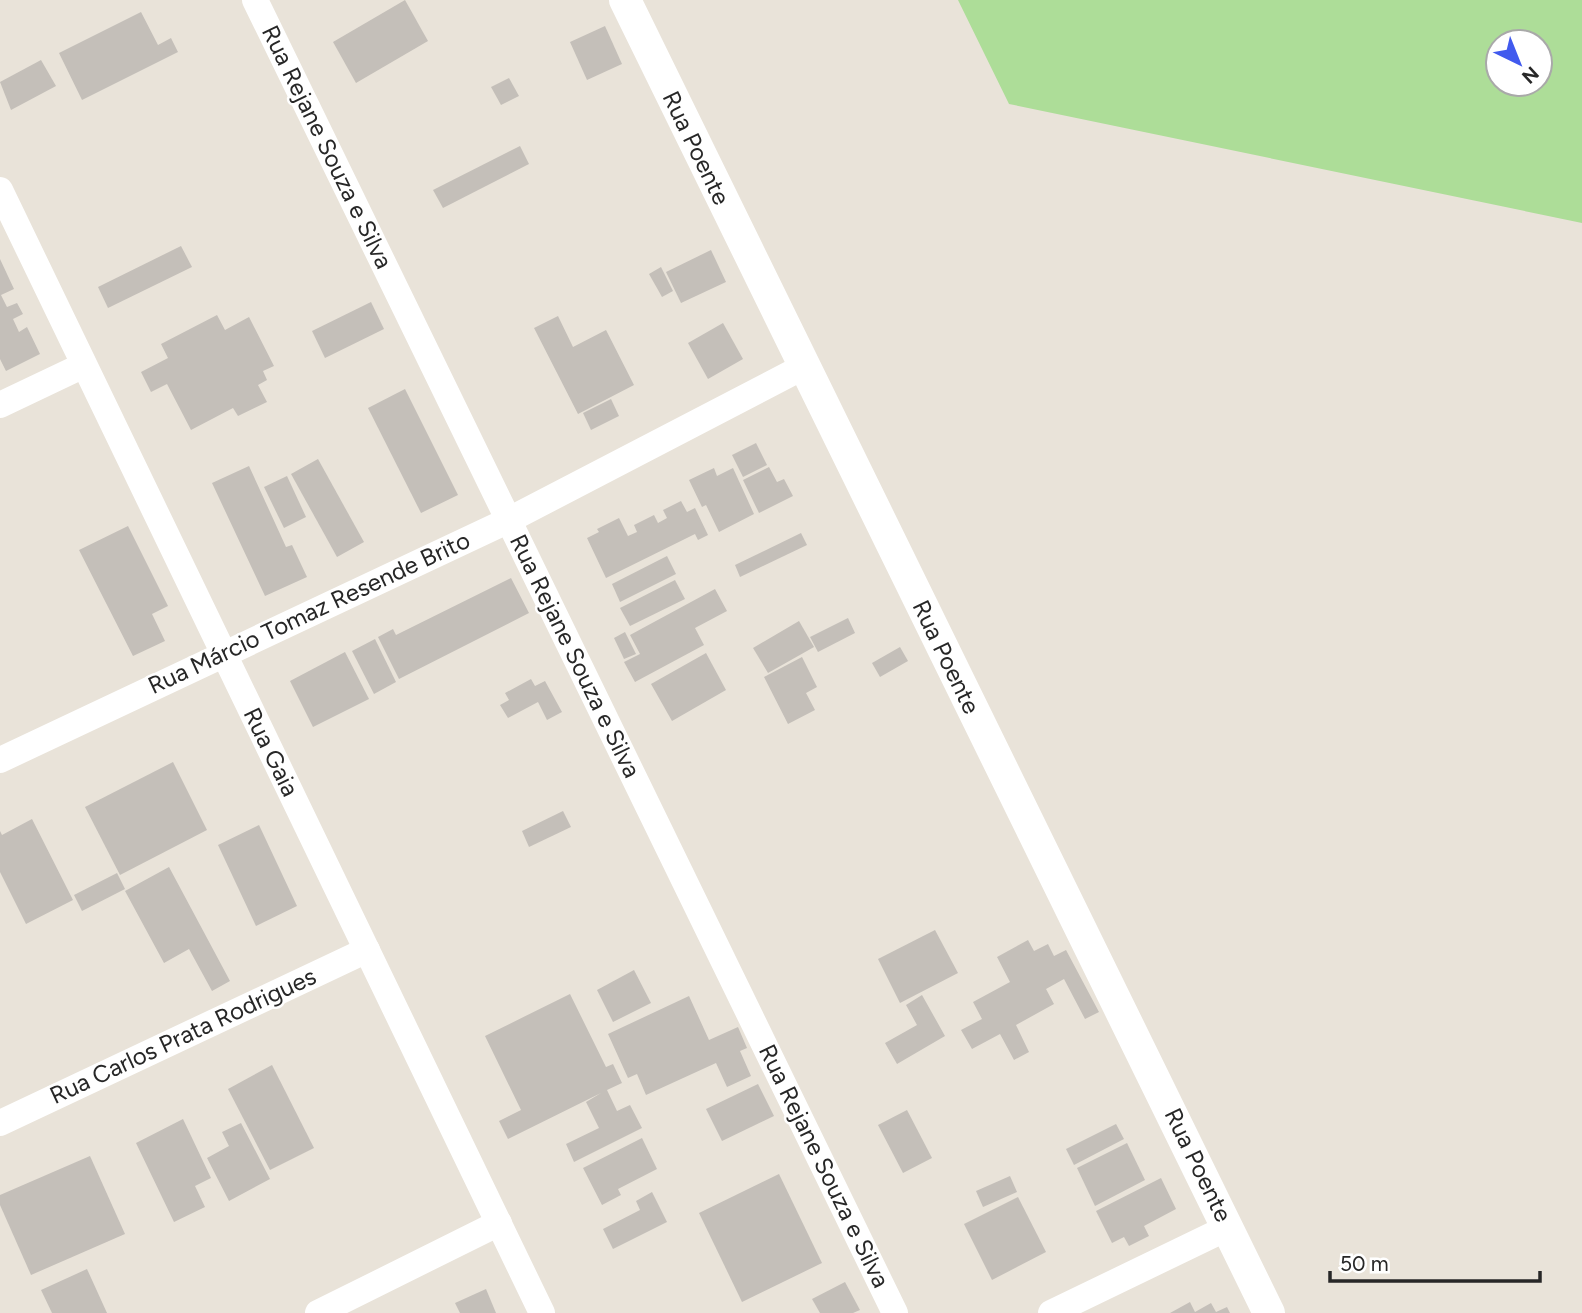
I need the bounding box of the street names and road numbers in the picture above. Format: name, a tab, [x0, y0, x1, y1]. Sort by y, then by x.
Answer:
street label: Rua Rejane Souza e Silva	[256, 20, 399, 273]
street label: Rua Poente	[657, 86, 736, 209]
street label: Rua Márcio Tomaz Resende Brito	[143, 525, 474, 700]
street label: Rua Rejane Souza e Silva	[504, 529, 647, 782]
street label: Rua Poente	[907, 595, 986, 718]
street label: Rua Gaia	[238, 703, 305, 801]
street label: Rua Carlos Prata Rodrigues	[45, 961, 320, 1110]
street label: Rua Rejane Souza e Silva	[753, 1039, 896, 1292]
street label: Rua Poente	[1159, 1103, 1238, 1226]

